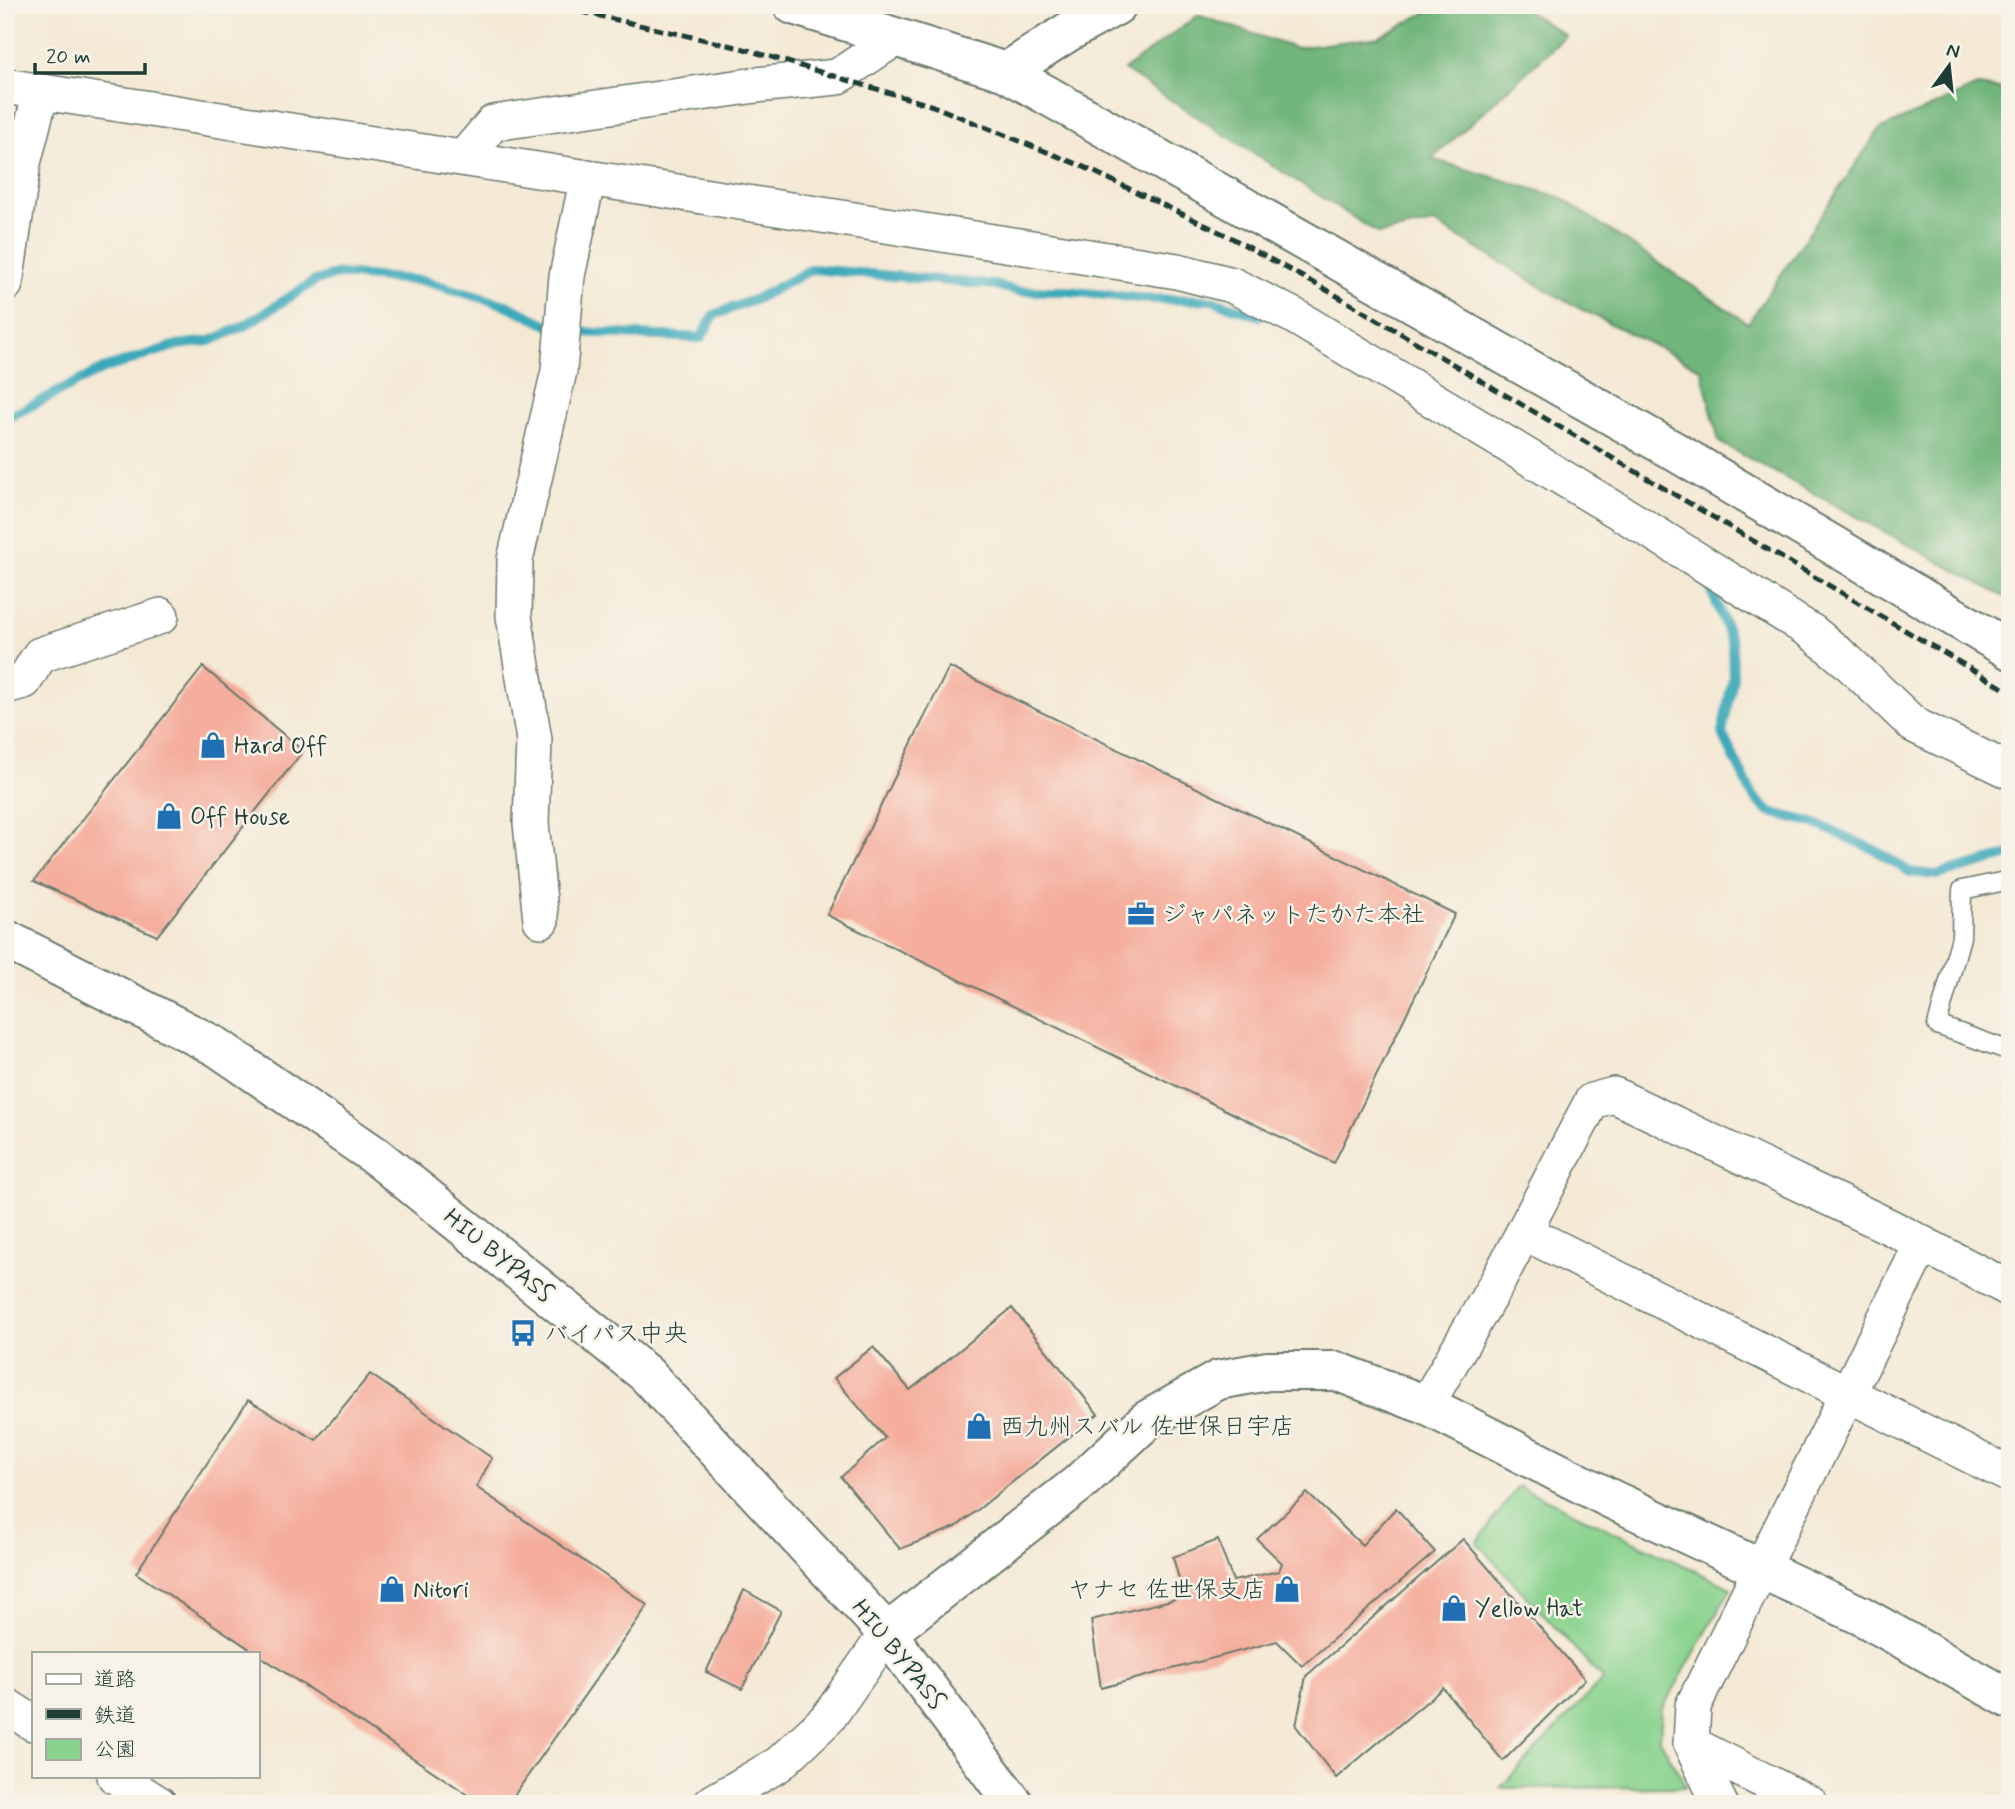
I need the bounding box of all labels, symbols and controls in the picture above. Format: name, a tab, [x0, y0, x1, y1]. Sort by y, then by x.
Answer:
scale bar	[35, 32, 145, 76]
north arrow	[1913, 32, 1983, 102]
text: N	[1944, 37, 1962, 65]
text: 20 m	[46, 43, 91, 71]
shop icon: Hard Off	[198, 730, 228, 760]
place label: Hard Off	[234, 731, 327, 762]
shop icon: Off House	[154, 801, 184, 831]
place label: Off House	[190, 802, 290, 833]
office icon: ジャパネットたかた本社	[1126, 899, 1156, 929]
place label: ジャパネットたかた本社	[1162, 900, 1425, 931]
street label: HIU BYPASS	[437, 1202, 560, 1310]
bus stop icon: バイパス中央	[508, 1318, 538, 1348]
place label: バイパス中央	[544, 1319, 688, 1350]
shop icon: 西九州スバル 佐世保日宇店	[964, 1411, 994, 1441]
place label: 西九州スバル 佐世保日宇店	[1000, 1412, 1294, 1443]
shop icon: Nitori	[377, 1574, 407, 1604]
shop icon: ヤナセ 佐世保支店	[1272, 1574, 1302, 1604]
place label: Nitori	[413, 1575, 469, 1606]
place label: ヤナセ 佐世保支店	[1068, 1575, 1266, 1606]
street label: HIU BYPASS	[844, 1593, 952, 1716]
shop icon: Yellow Hat	[1439, 1593, 1469, 1623]
place label: Yellow Hat	[1475, 1594, 1584, 1625]
legend	[32, 1652, 259, 1778]
text: 道路	[94, 1666, 136, 1694]
text: 鉄道	[94, 1702, 136, 1730]
text: 公園	[94, 1736, 136, 1764]

